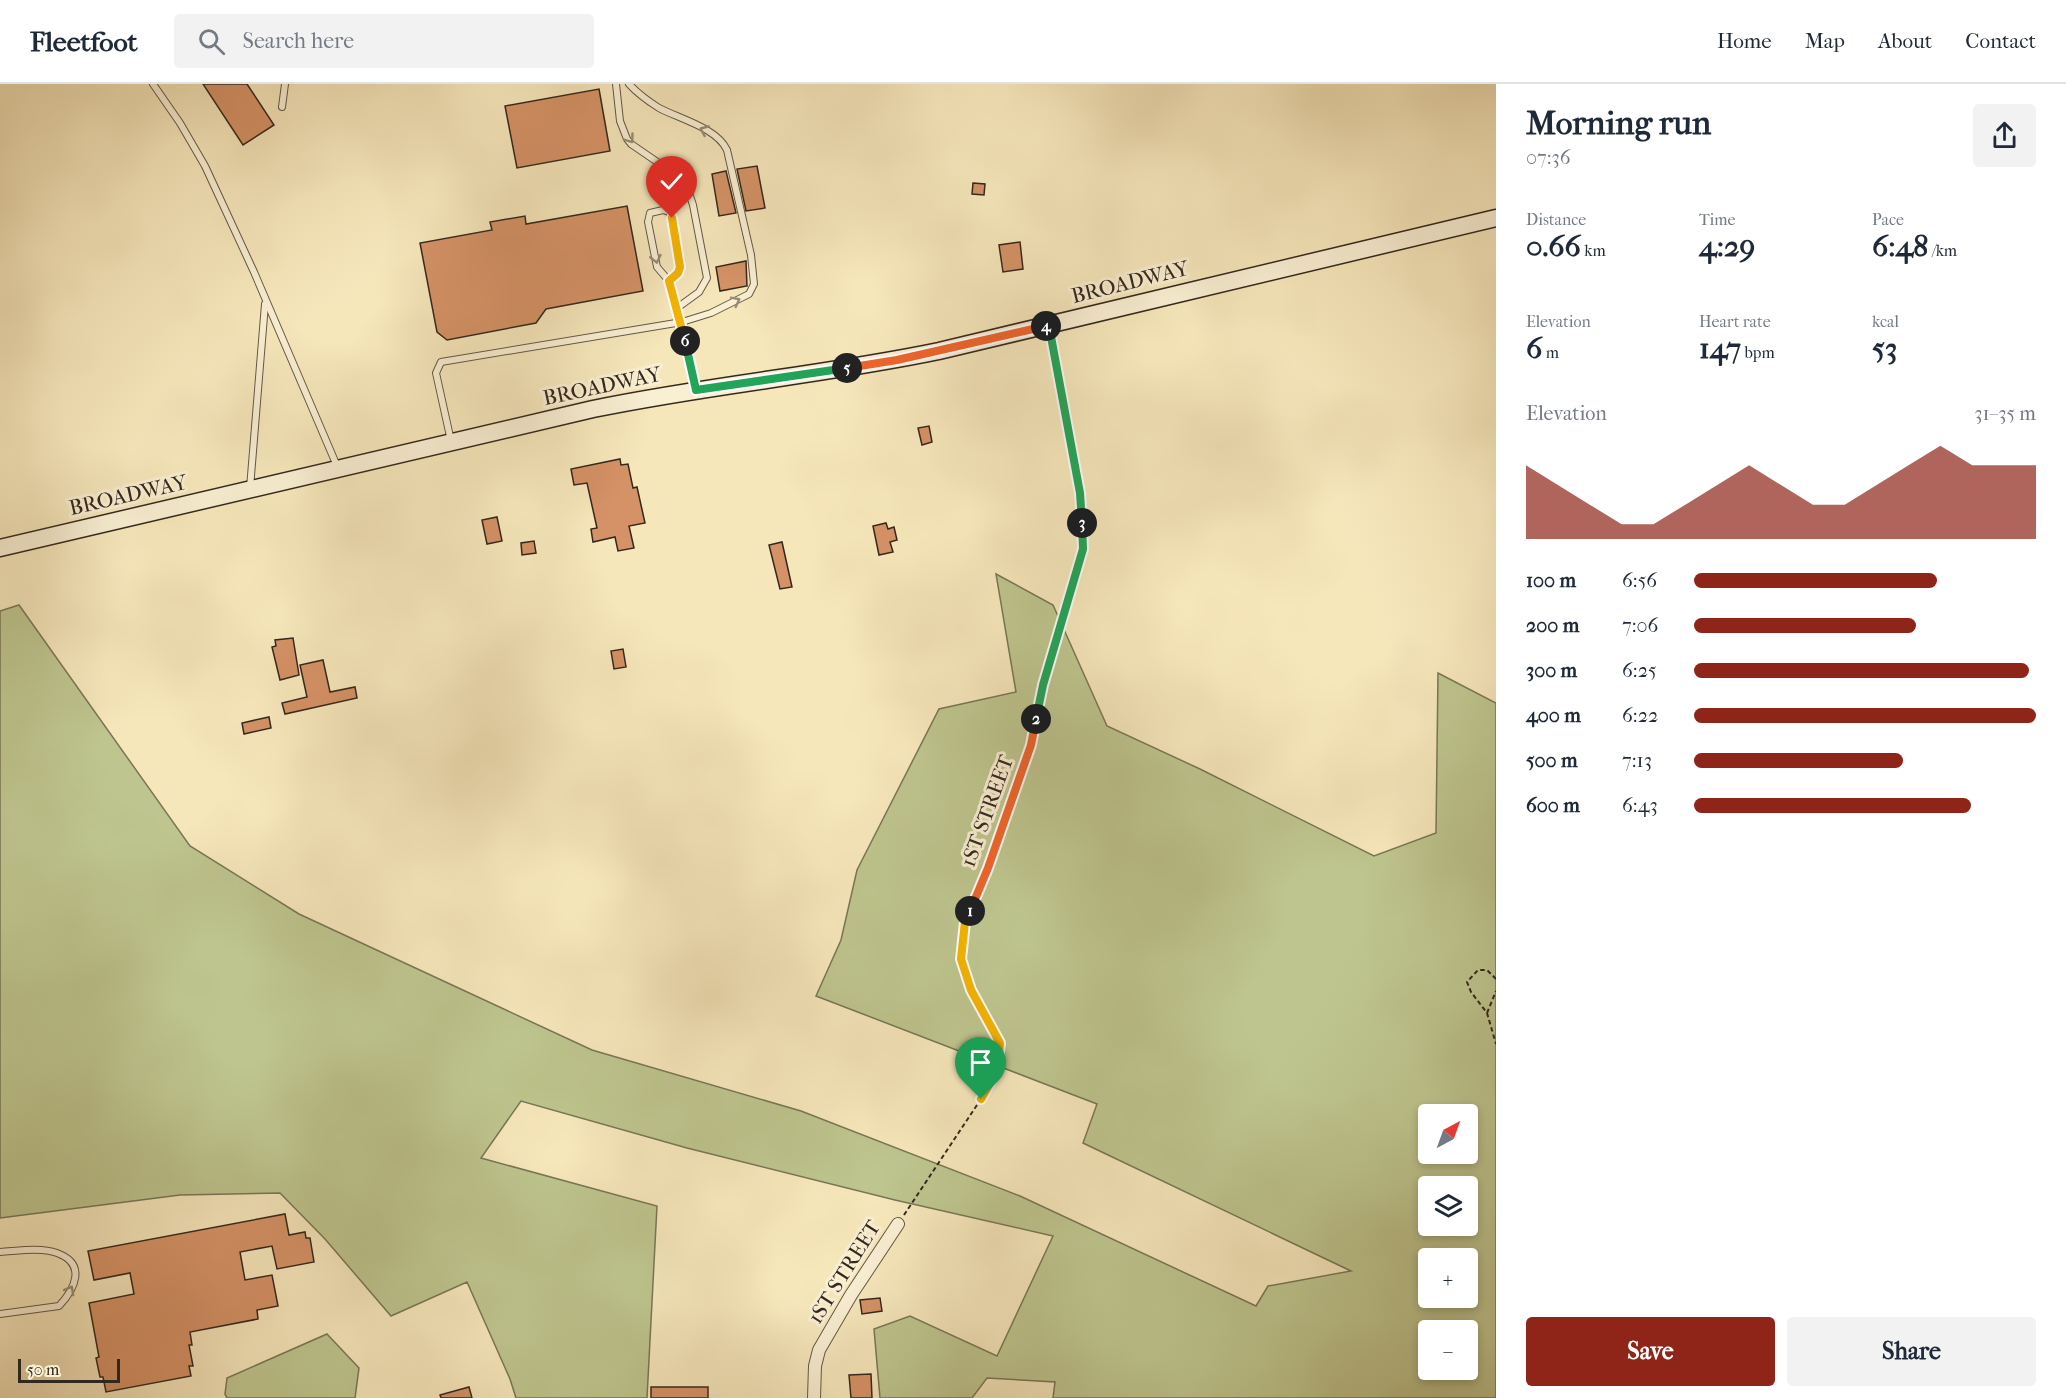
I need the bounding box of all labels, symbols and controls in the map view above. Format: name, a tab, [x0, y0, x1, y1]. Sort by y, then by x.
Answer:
search box	[174, 14, 594, 68]
text: Fleetfoot	[30, 25, 138, 58]
icon: search	[195, 25, 228, 58]
text: Search here	[243, 28, 354, 54]
text: Home	[1717, 29, 1772, 53]
text: Map	[1805, 29, 1845, 53]
text: About	[1878, 29, 1932, 53]
text: Contact	[1965, 29, 2036, 53]
text: Morning run	[1526, 104, 1711, 143]
button: share	[1973, 104, 2036, 167]
one-way arrow	[700, 125, 711, 137]
one-way arrow	[623, 133, 634, 144]
text: 07:36	[1526, 146, 1571, 169]
pin	[646, 156, 697, 218]
icon: check	[655, 165, 688, 198]
text: Distance	[1526, 210, 1586, 229]
text: Time	[1699, 210, 1735, 229]
text: Pace	[1872, 210, 1904, 229]
text: 0.66	[1526, 229, 1581, 264]
text: 4:29	[1699, 229, 1755, 264]
text: 6:48	[1872, 229, 1928, 264]
text: km	[1581, 241, 1606, 260]
text: /km	[1928, 241, 1957, 260]
one-way arrow	[648, 254, 661, 264]
street label: BROADWAY	[1069, 256, 1192, 308]
one-way arrow	[730, 297, 740, 308]
pin: 4	[1031, 311, 1061, 341]
text: Elevation	[1526, 312, 1591, 331]
text: Heart rate	[1699, 312, 1771, 331]
text: kcal	[1872, 312, 1899, 331]
text: 4	[1041, 316, 1051, 335]
pin: 6	[670, 326, 700, 356]
text: 6	[681, 331, 689, 350]
text: 6	[1526, 331, 1542, 366]
text: 147	[1699, 331, 1741, 366]
text: 53	[1872, 331, 1897, 366]
text: m	[1542, 343, 1559, 362]
text: bpm	[1741, 343, 1775, 362]
pin: 5	[832, 353, 862, 383]
text: 5	[844, 358, 850, 377]
street label: BROADWAY	[541, 362, 664, 410]
text: Elevation	[1526, 402, 1607, 425]
text: 31–35 m	[1974, 402, 2036, 425]
street label: BROADWAY	[67, 470, 190, 520]
pin: 3	[1067, 508, 1097, 538]
text: 3	[1079, 513, 1085, 532]
text: 100 m	[1526, 569, 1576, 592]
text: 6:56	[1622, 569, 1657, 592]
text: 200 m	[1526, 614, 1579, 637]
text: 7:06	[1622, 614, 1658, 637]
text: 300 m	[1526, 659, 1577, 682]
text: 6:25	[1622, 659, 1657, 682]
pin: 2	[1021, 704, 1051, 734]
text: 400 m	[1526, 704, 1581, 727]
text: 6:22	[1622, 704, 1658, 727]
text: 2	[1032, 709, 1040, 728]
text: 500 m	[1526, 749, 1578, 772]
text: 7:13	[1622, 749, 1652, 772]
street label: 1ST STREET	[956, 751, 1019, 870]
text: 600 m	[1526, 794, 1580, 817]
text: 6:43	[1622, 794, 1658, 817]
pin: 1	[955, 896, 985, 926]
text: 1	[967, 901, 973, 920]
pin	[955, 1037, 1006, 1099]
icon: arrive	[964, 1046, 997, 1079]
north arrow	[1418, 1104, 1478, 1164]
map controls	[1418, 1104, 1478, 1380]
button: layers	[1418, 1176, 1478, 1236]
street label: 1ST STREET	[803, 1215, 886, 1328]
button: +	[1418, 1248, 1478, 1308]
one-way arrow	[63, 1286, 74, 1296]
button: Save	[1526, 1317, 1775, 1386]
button: Share	[1787, 1317, 2036, 1386]
button: −	[1418, 1320, 1478, 1380]
scale bar	[18, 1356, 120, 1384]
text: 50 m	[27, 1360, 59, 1379]

